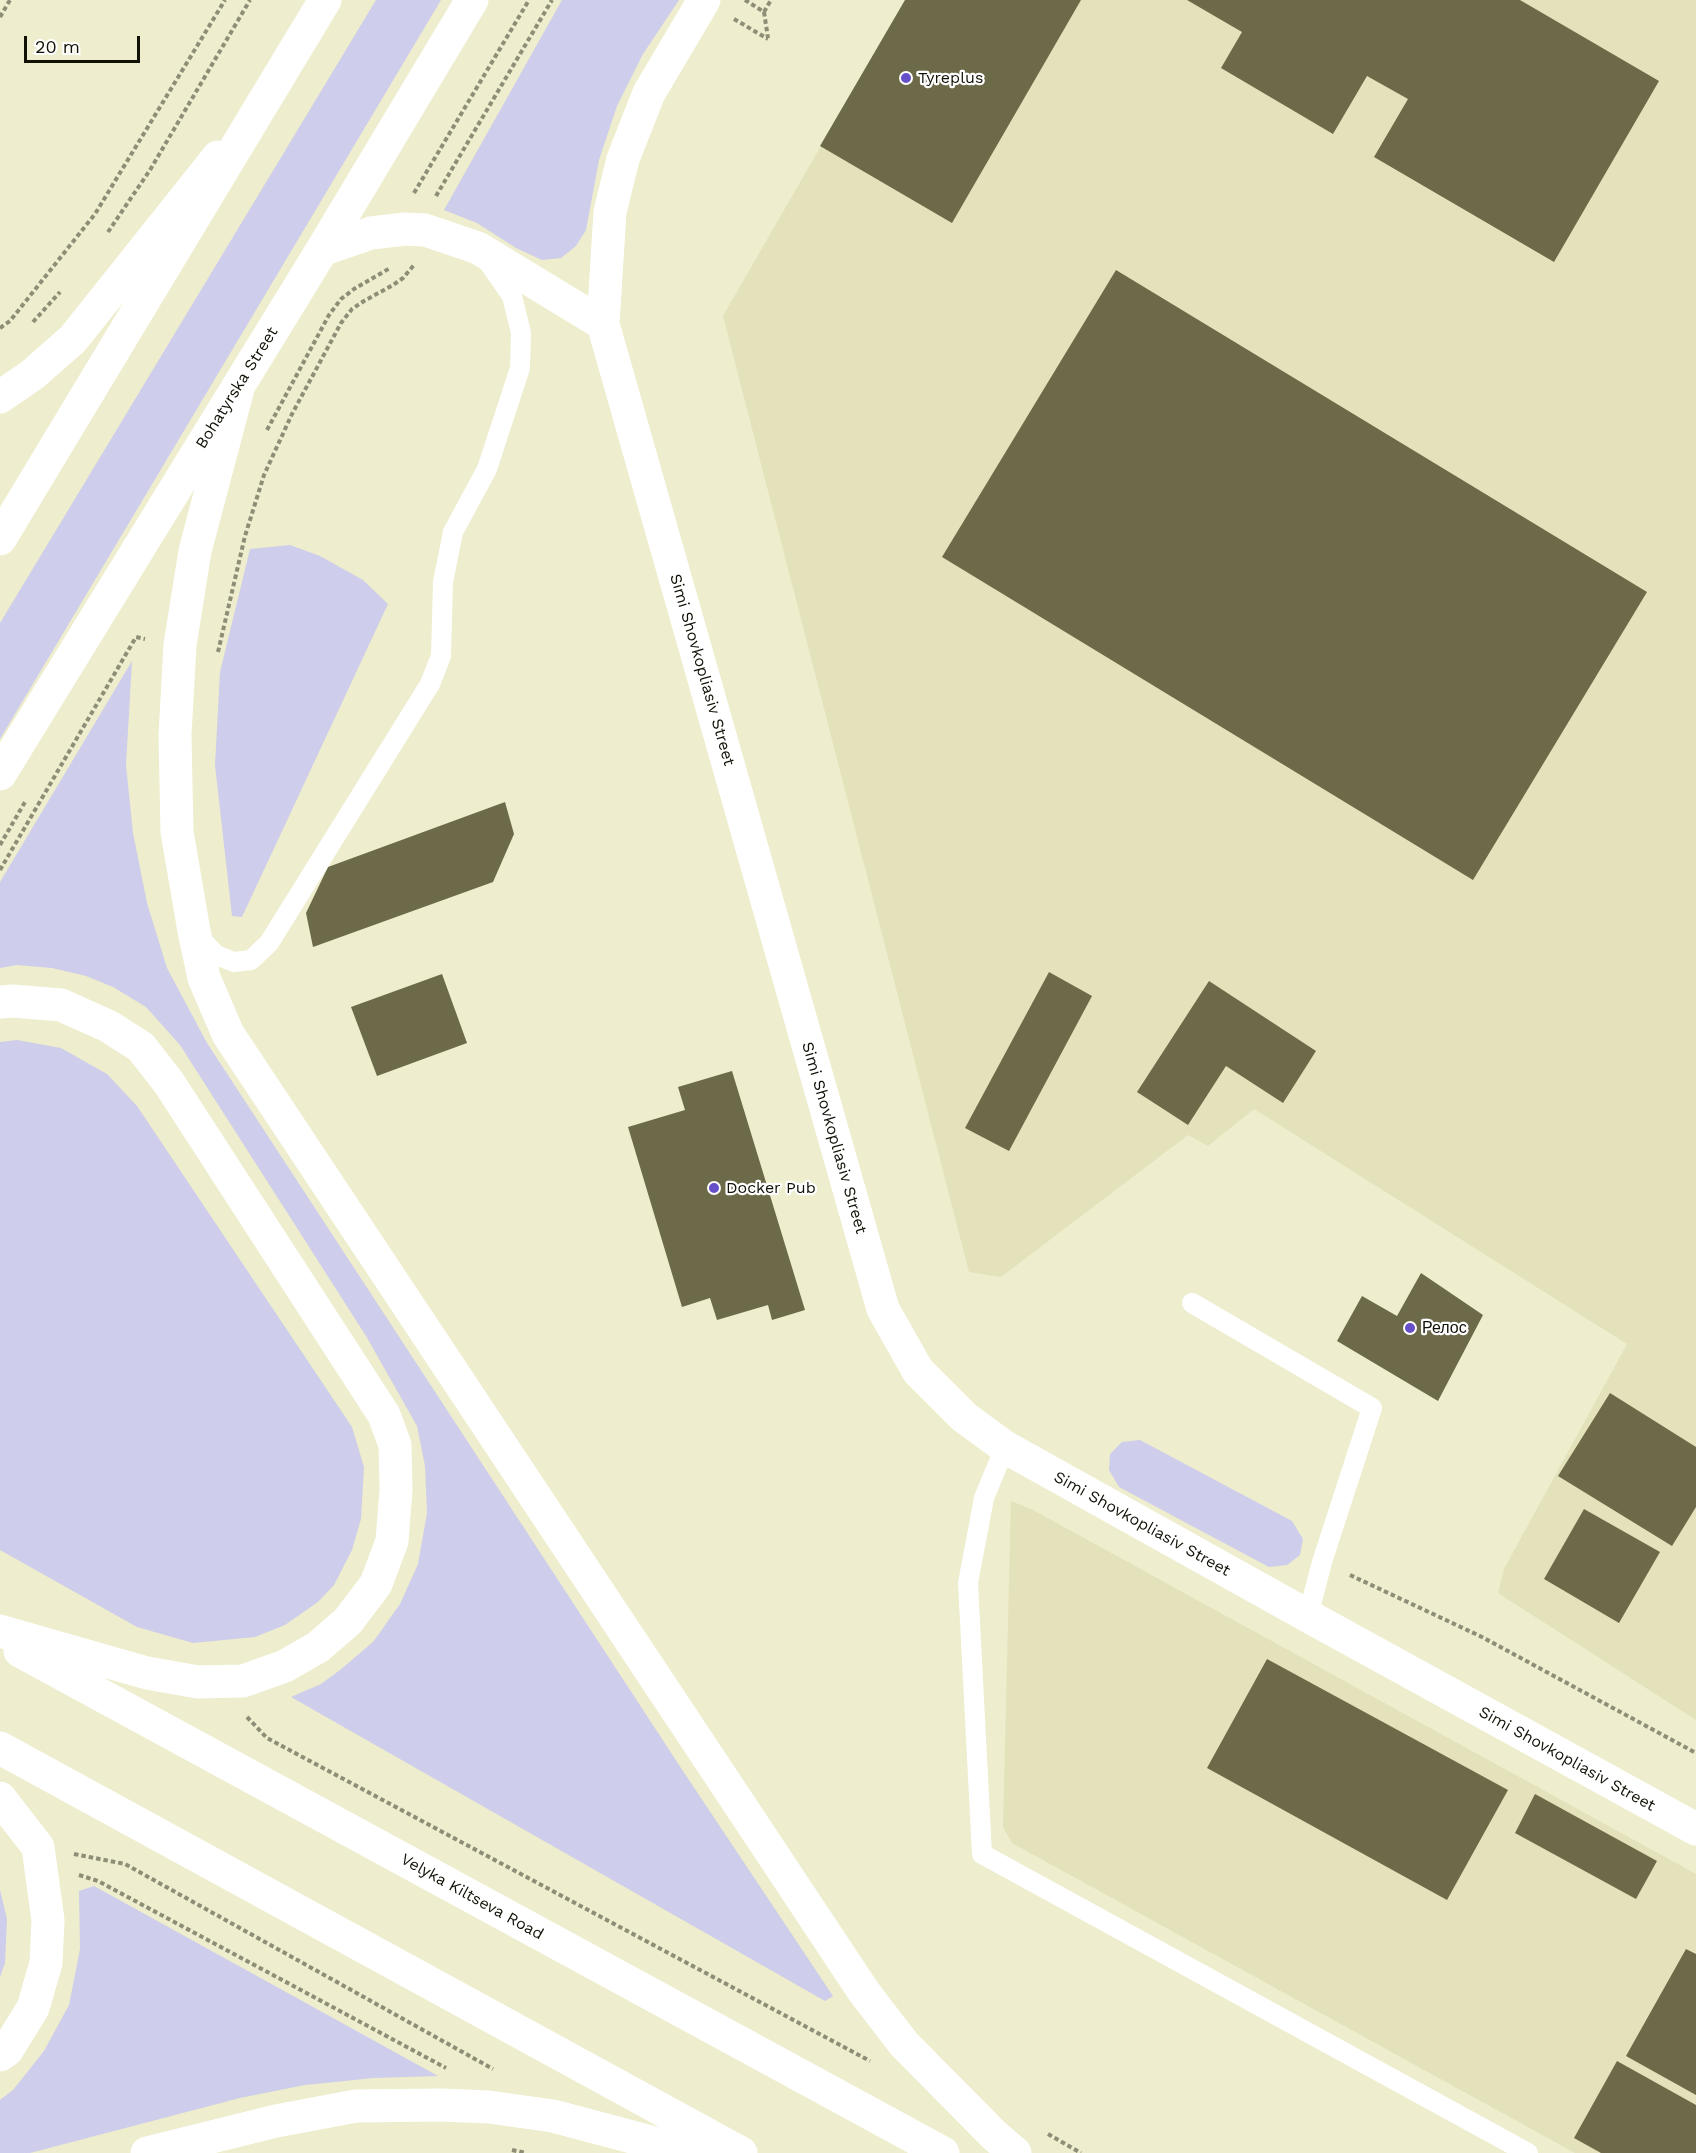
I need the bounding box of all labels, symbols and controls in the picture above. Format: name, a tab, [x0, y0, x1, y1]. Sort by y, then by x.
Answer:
scale bar	[27, 24, 142, 62]
text: 20 m	[35, 36, 80, 57]
place label: Tyreplus	[918, 68, 983, 88]
marker: Tyreplus	[899, 71, 913, 85]
street label: Bohatyrska Street	[192, 324, 282, 452]
street label: Simi Shovkopliasiv Street	[665, 572, 739, 768]
street label: Simi Shovkopliasiv Street	[797, 1040, 871, 1236]
place label: Docker Pub	[726, 1178, 816, 1198]
marker: Docker Pub	[707, 1181, 721, 1195]
place label: Релос	[1422, 1318, 1467, 1338]
marker: Релос	[1403, 1321, 1417, 1335]
street label: Simi Shovkopliasiv Street	[1050, 1467, 1234, 1581]
street label: Simi Shovkopliasiv Street	[1475, 1702, 1659, 1816]
street label: Velyka Kiltseva Road	[397, 1850, 547, 1944]

